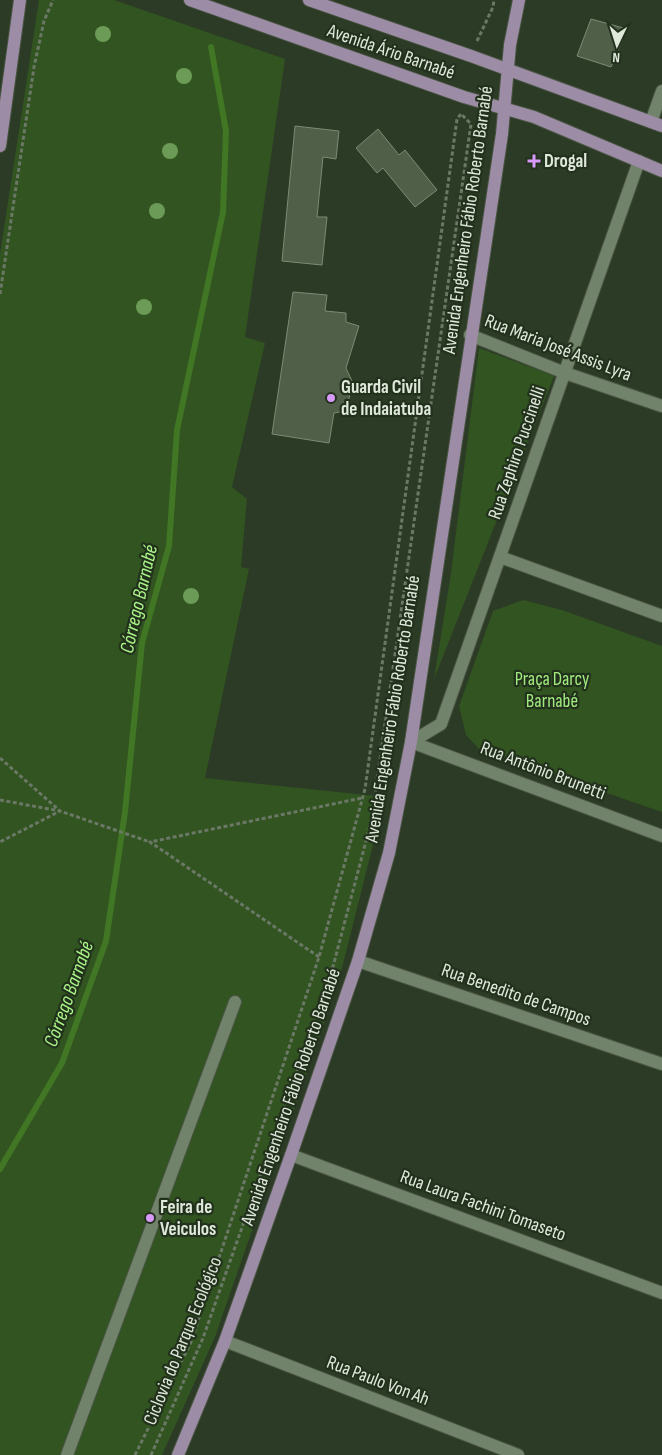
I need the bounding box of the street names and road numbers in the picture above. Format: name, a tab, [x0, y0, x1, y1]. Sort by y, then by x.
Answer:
street label: Avenida Ário Barnabé	[323, 19, 458, 85]
street label: Avenida Engenheiro Fábio Roberto Barnabé	[438, 85, 498, 356]
street label: Rua Maria José Assis Lyra	[481, 309, 635, 387]
street label: Rua Zephiro Puccinelli	[483, 383, 551, 523]
street label: Avenida Engenheiro Fábio Roberto Barnabé	[360, 574, 425, 845]
street label: Rua Antônio Brunetti	[477, 737, 609, 805]
street label: Rua Benedito de Campos	[438, 959, 594, 1031]
street label: Avenida Engenheiro Fábio Roberto Barnabé	[236, 966, 346, 1229]
street label: Rua Laura Fachini Tomaseto	[397, 1165, 569, 1247]
street label: Ciclovia do Parque Ecológico	[139, 1254, 227, 1428]
street label: Rua Paulo Von Ah	[323, 1351, 433, 1411]

